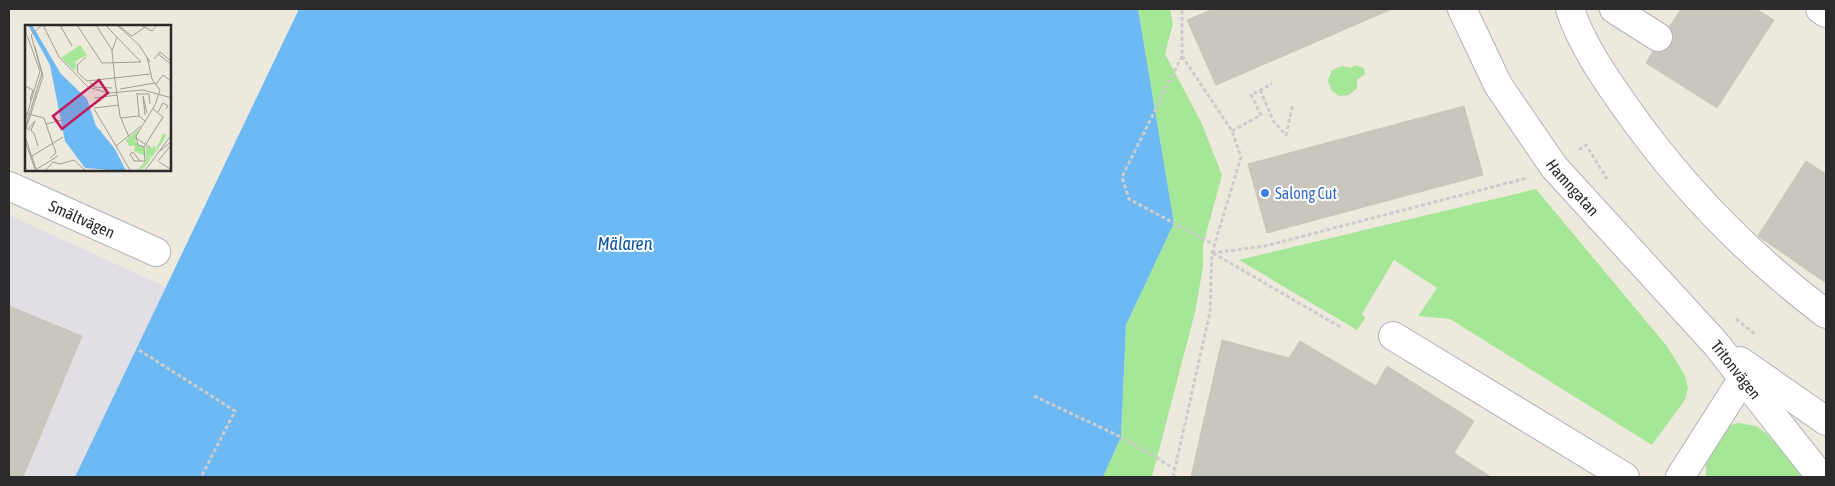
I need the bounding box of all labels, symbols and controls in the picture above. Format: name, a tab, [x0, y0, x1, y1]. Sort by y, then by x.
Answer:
inset map	[25, 25, 171, 171]
street label: Hamngatan	[1542, 156, 1603, 219]
place label: Salong Cut	[1275, 184, 1338, 203]
marker: Salong Cut	[1259, 187, 1271, 199]
street label: Smältvägen	[46, 196, 118, 241]
water label: Mälaren	[598, 233, 653, 254]
street label: Tritonvägen	[1708, 337, 1765, 403]

